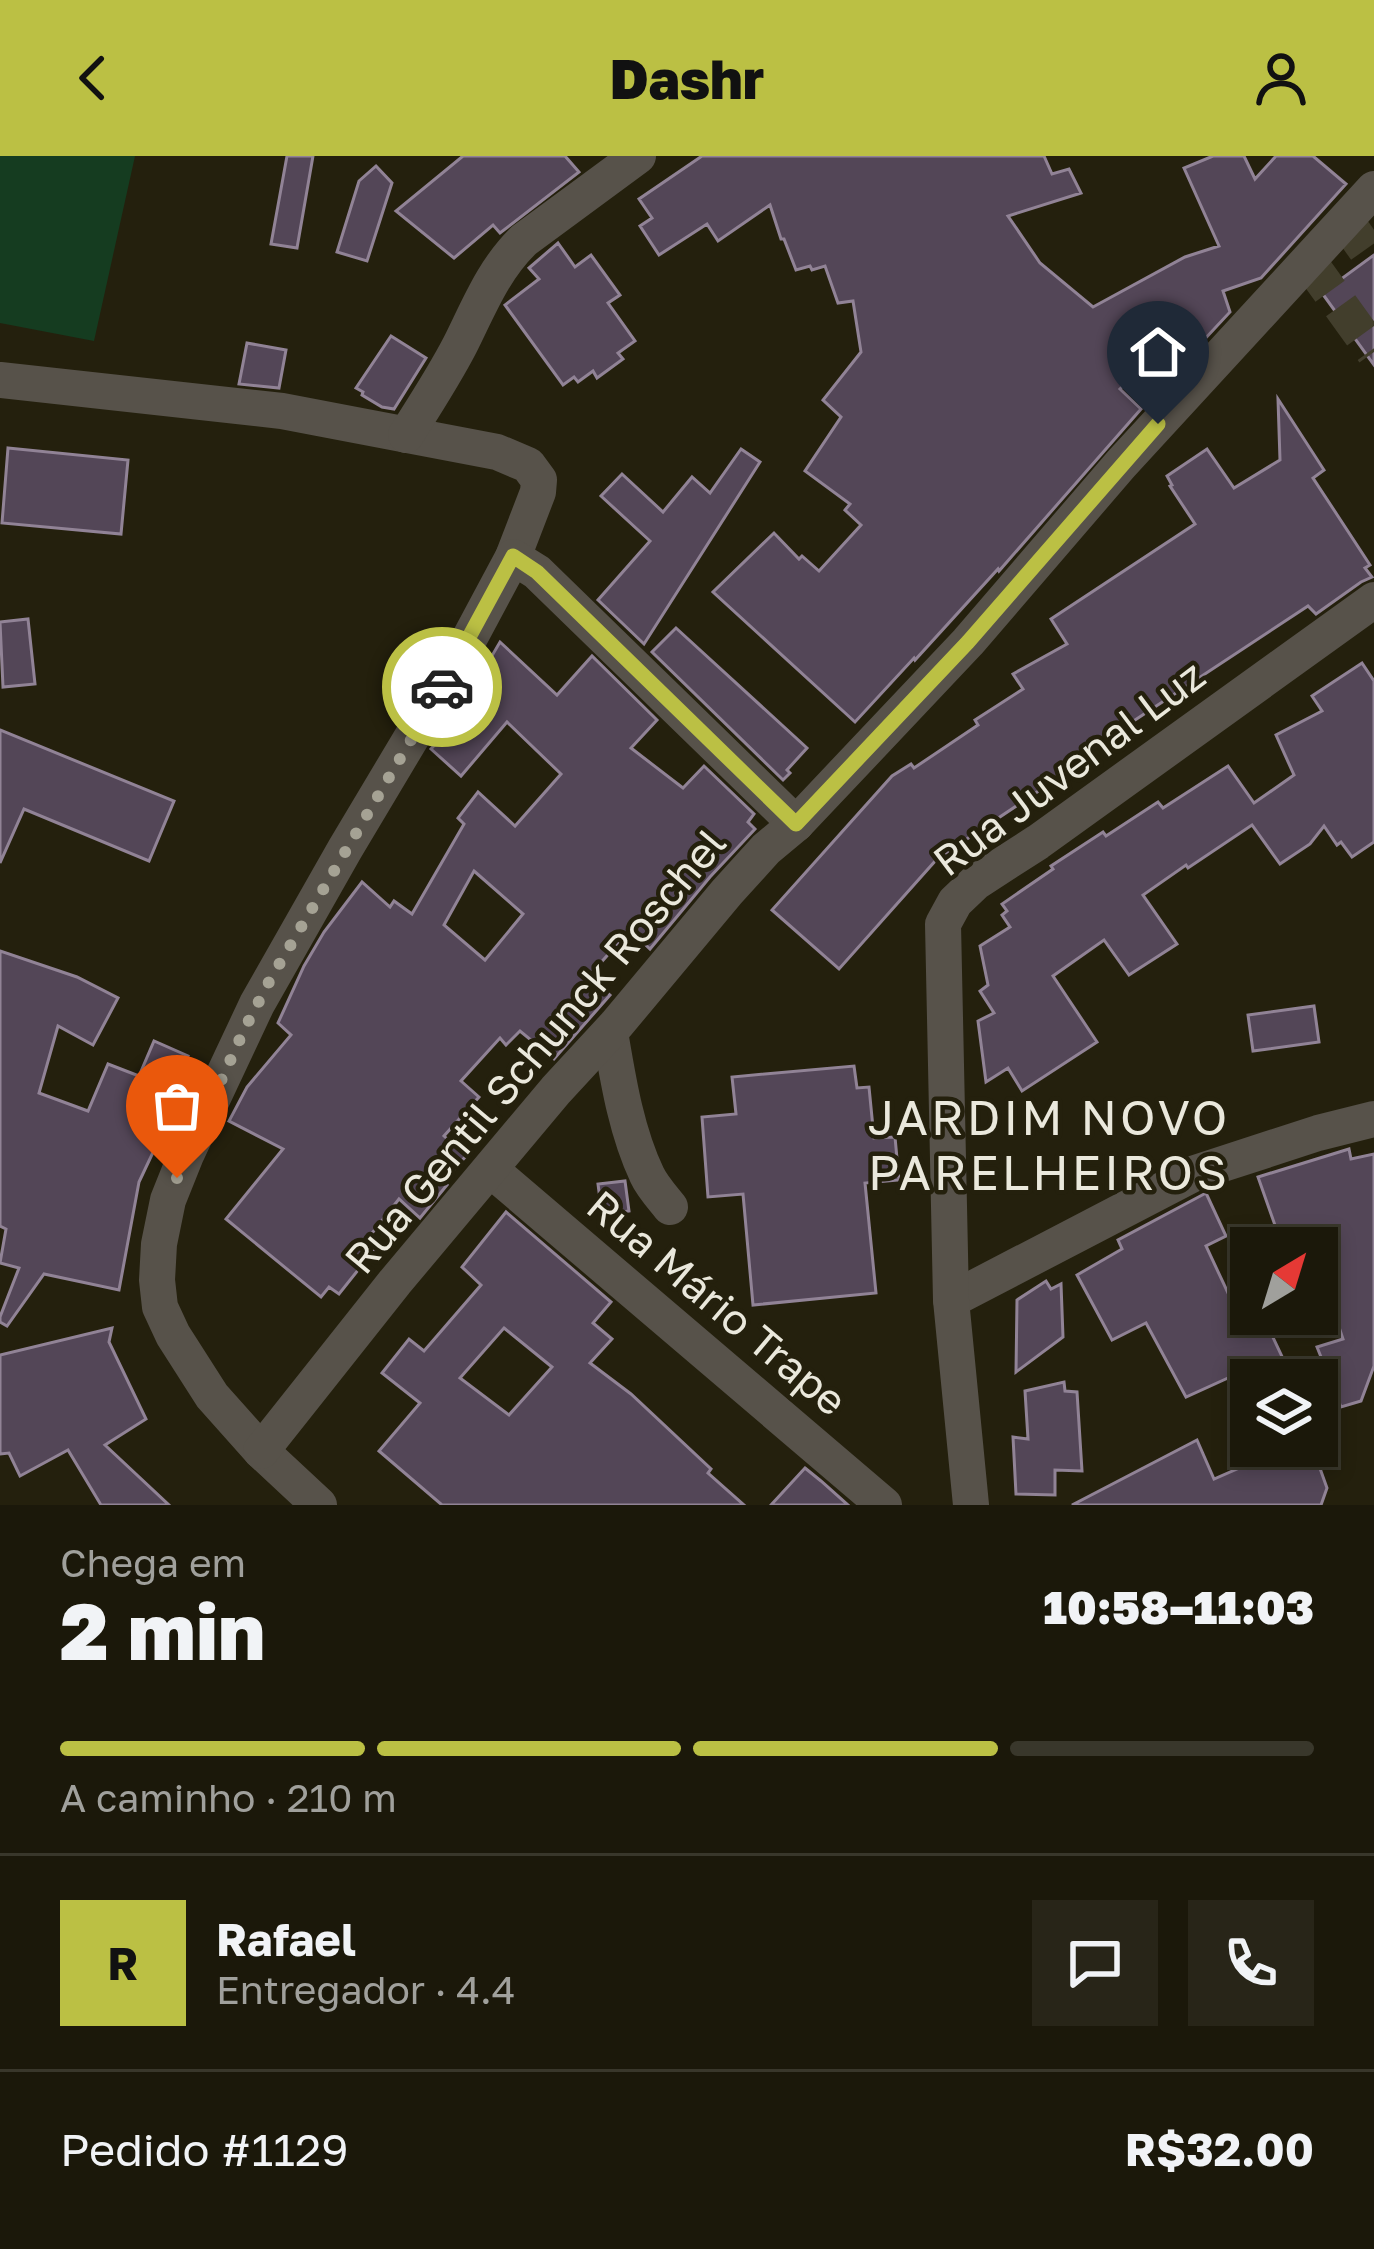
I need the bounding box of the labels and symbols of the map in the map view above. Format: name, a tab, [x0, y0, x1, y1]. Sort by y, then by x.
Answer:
pin	[1107, 301, 1209, 424]
courier	[382, 627, 502, 747]
street label: Rua Juvenal Luz	[923, 649, 1214, 885]
street label: Rua Gentil Schunck Roschel	[334, 818, 735, 1283]
pin	[126, 1055, 228, 1178]
district label: JARDIM NOVO PARELHEIROS	[868, 1088, 1230, 1201]
street label: Rua Mário Trape	[578, 1179, 857, 1425]
north arrow	[1230, 1227, 1338, 1335]

